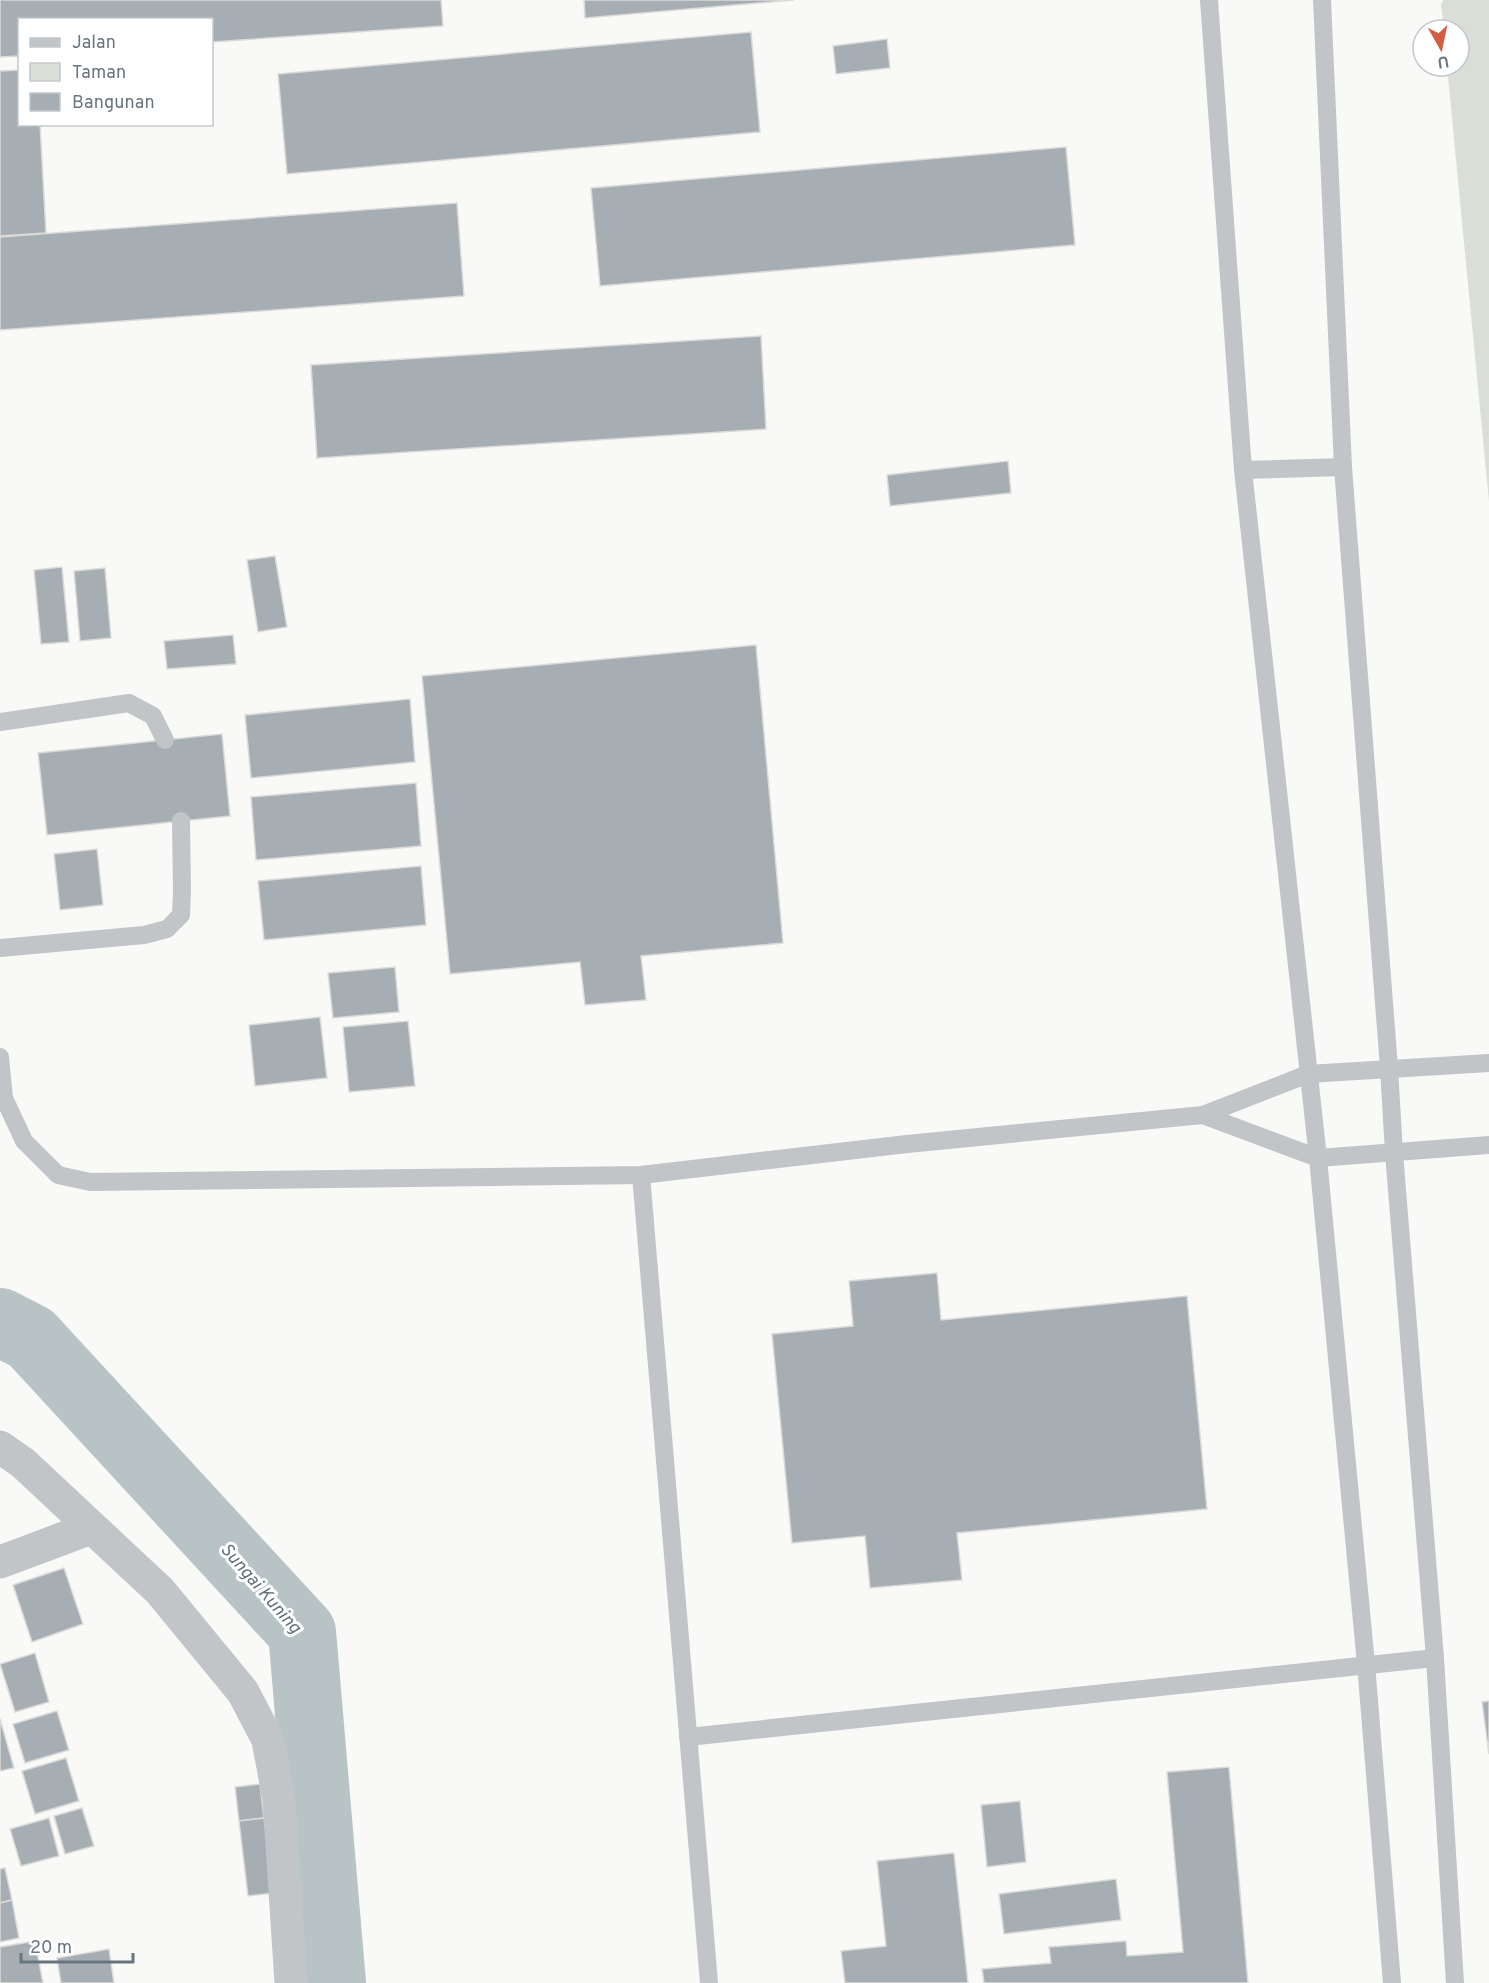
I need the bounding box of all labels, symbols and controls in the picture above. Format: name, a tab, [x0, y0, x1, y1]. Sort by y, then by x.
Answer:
legend	[18, 18, 213, 126]
north arrow	[1411, 18, 1471, 78]
text: Jalan	[72, 32, 116, 55]
text: U	[1436, 50, 1450, 72]
text: Taman	[72, 62, 126, 85]
text: Bangunan	[72, 92, 155, 115]
water label: Sungai Kuning	[214, 1539, 306, 1639]
scale bar	[21, 1926, 134, 1964]
text: 20 m	[30, 1937, 72, 1960]

